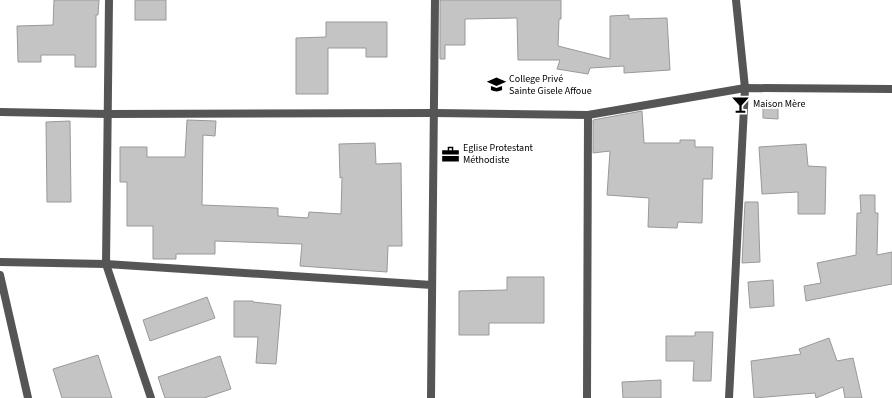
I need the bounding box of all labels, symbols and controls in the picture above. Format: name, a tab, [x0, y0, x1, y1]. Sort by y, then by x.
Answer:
place label: College Privé Sainte Gisele Affoue	[509, 72, 592, 98]
school or university icon: College Privé Sainte Gisele Affoue	[486, 75, 506, 95]
bar icon: Maison Mère	[730, 94, 750, 114]
place label: Maison Mère	[753, 97, 805, 111]
place label: Eglise Protestant Méthodiste	[463, 141, 534, 167]
office icon: Eglise Protestant Méthodiste	[440, 144, 460, 164]

